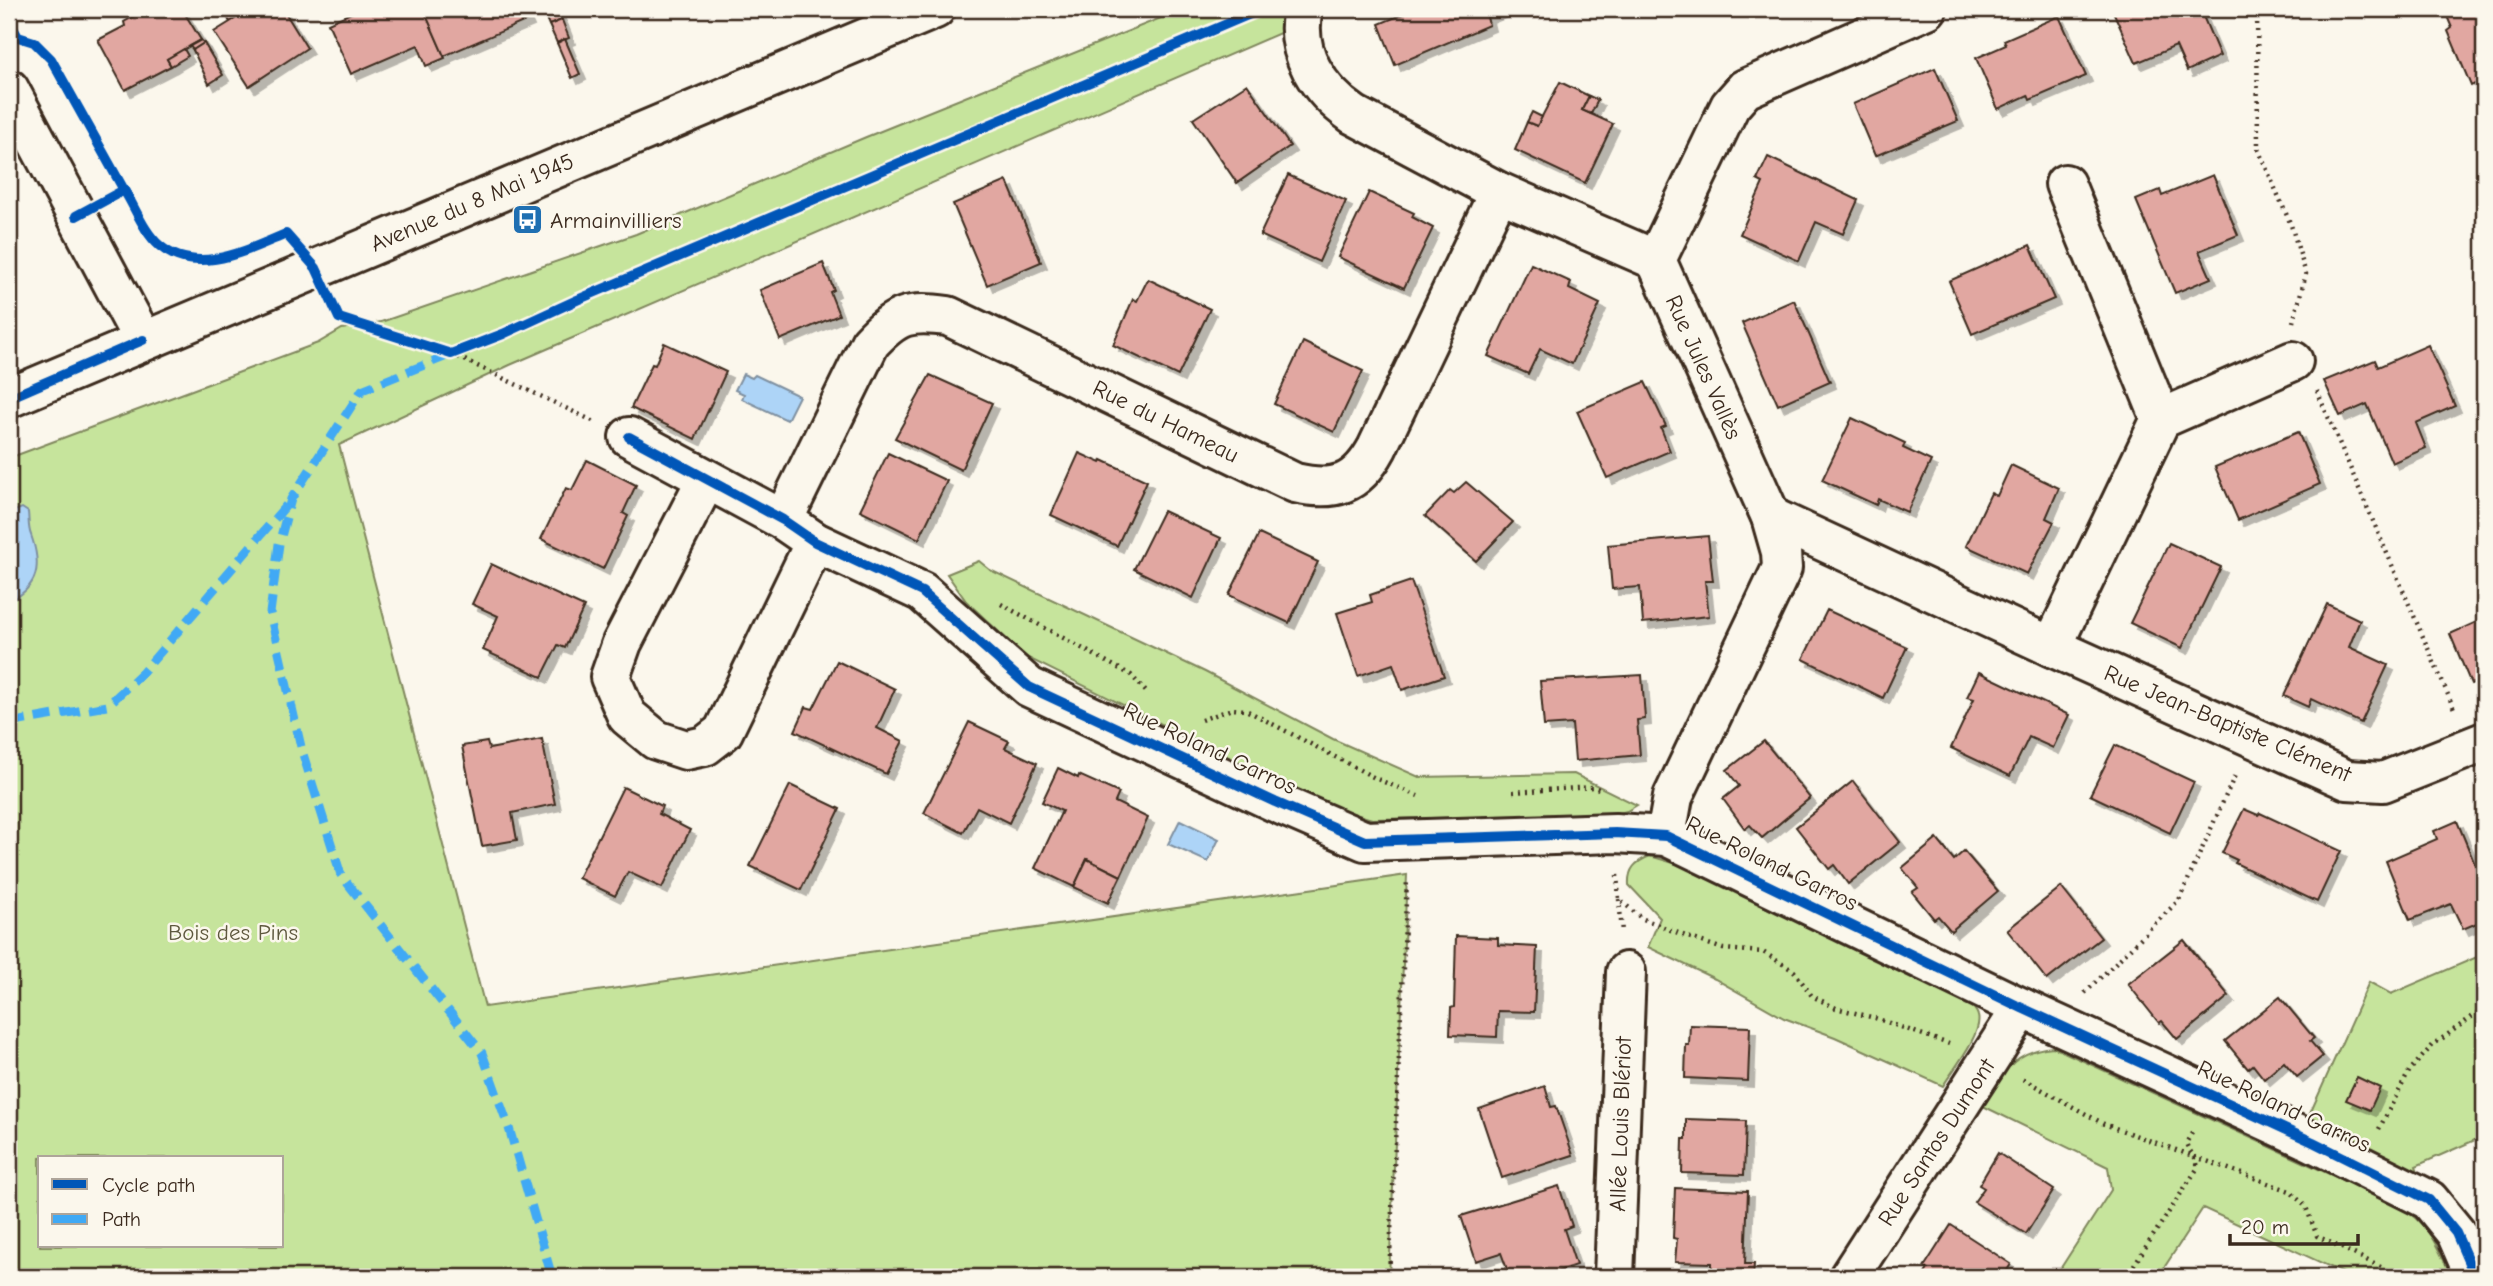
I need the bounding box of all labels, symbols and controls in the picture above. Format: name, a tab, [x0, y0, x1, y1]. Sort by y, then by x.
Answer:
street label: Avenue du 8 Mai 1945	[367, 147, 578, 257]
bus stop icon: Armainvilliers	[510, 203, 544, 237]
place label: Armainvilliers	[550, 207, 682, 234]
street label: Rue Jules Vallès	[1660, 291, 1747, 443]
street label: Rue du Hameau	[1088, 374, 1243, 468]
street label: Rue Jean-Baptiste Clément	[2100, 659, 2357, 788]
street label: Rue Roland Garros	[1119, 697, 1300, 800]
street label: Rue Roland Garros	[1682, 810, 1862, 917]
park label: Bois des Pins	[168, 919, 298, 946]
street label: Allée Louis Blériot	[1604, 1034, 1637, 1212]
street label: Rue Santos Dumont	[1872, 1052, 2001, 1231]
street label: Rue Roland Garros	[2193, 1055, 2374, 1158]
legend	[38, 1156, 284, 1248]
text: Cycle path	[102, 1173, 195, 1197]
scale bar	[2230, 1202, 2358, 1246]
text: Path	[102, 1207, 141, 1231]
text: 20 m	[2241, 1215, 2289, 1239]

